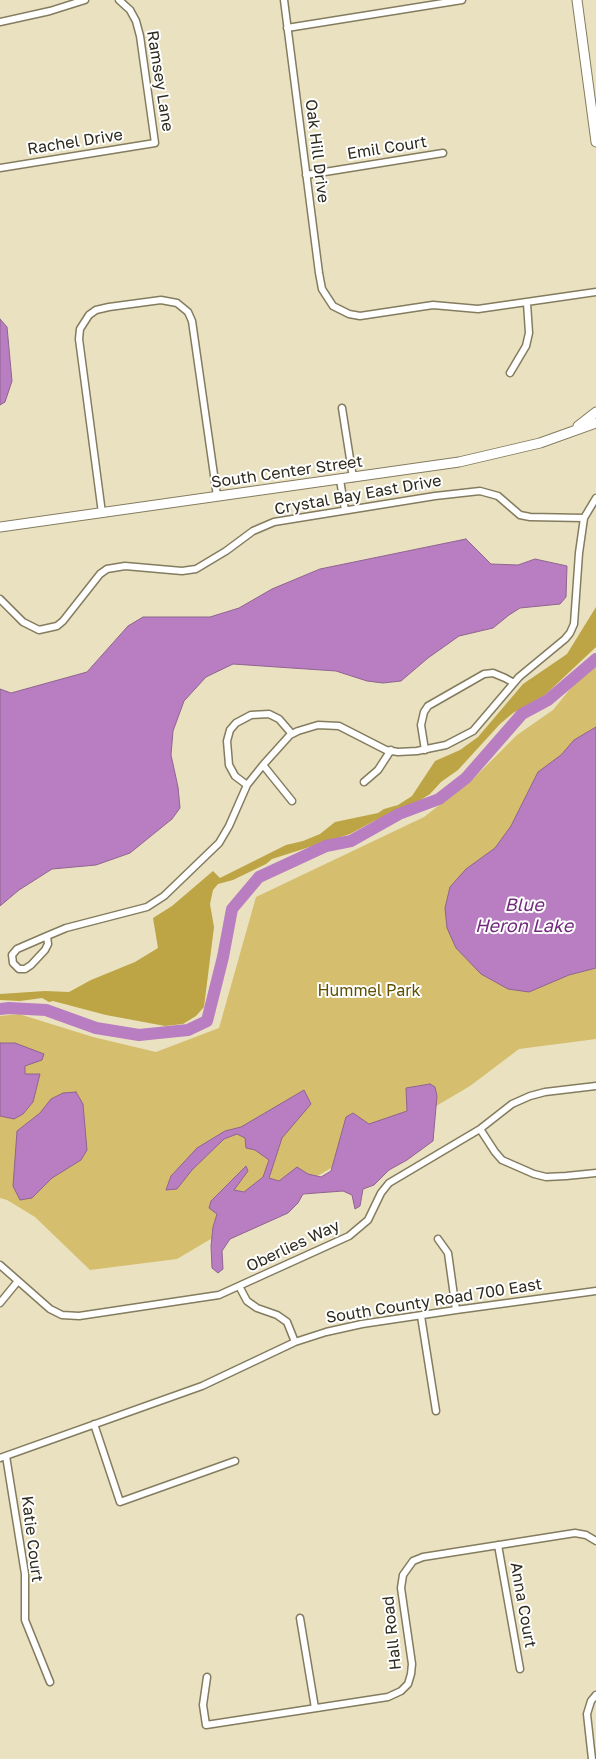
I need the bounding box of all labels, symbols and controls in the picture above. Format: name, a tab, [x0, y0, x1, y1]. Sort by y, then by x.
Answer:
street label: Ramsey Lane	[143, 29, 177, 133]
street label: Oak Hill Drive	[301, 98, 333, 204]
street label: Rachel Drive	[26, 125, 124, 159]
street label: Emil Court	[346, 132, 428, 164]
street label: South Center Street	[210, 452, 364, 492]
street label: Crystal Bay East Drive	[273, 471, 443, 519]
water label: Blue Heron Lake	[475, 894, 573, 936]
park label: Hummel Park	[317, 981, 421, 1001]
street label: Oberlies Way	[243, 1216, 343, 1276]
street label: South County Road 700 East	[325, 1274, 543, 1328]
street label: Katie Court	[17, 1495, 47, 1583]
street label: Anna Court	[506, 1561, 540, 1649]
street label: Hall Road	[379, 1595, 405, 1671]

